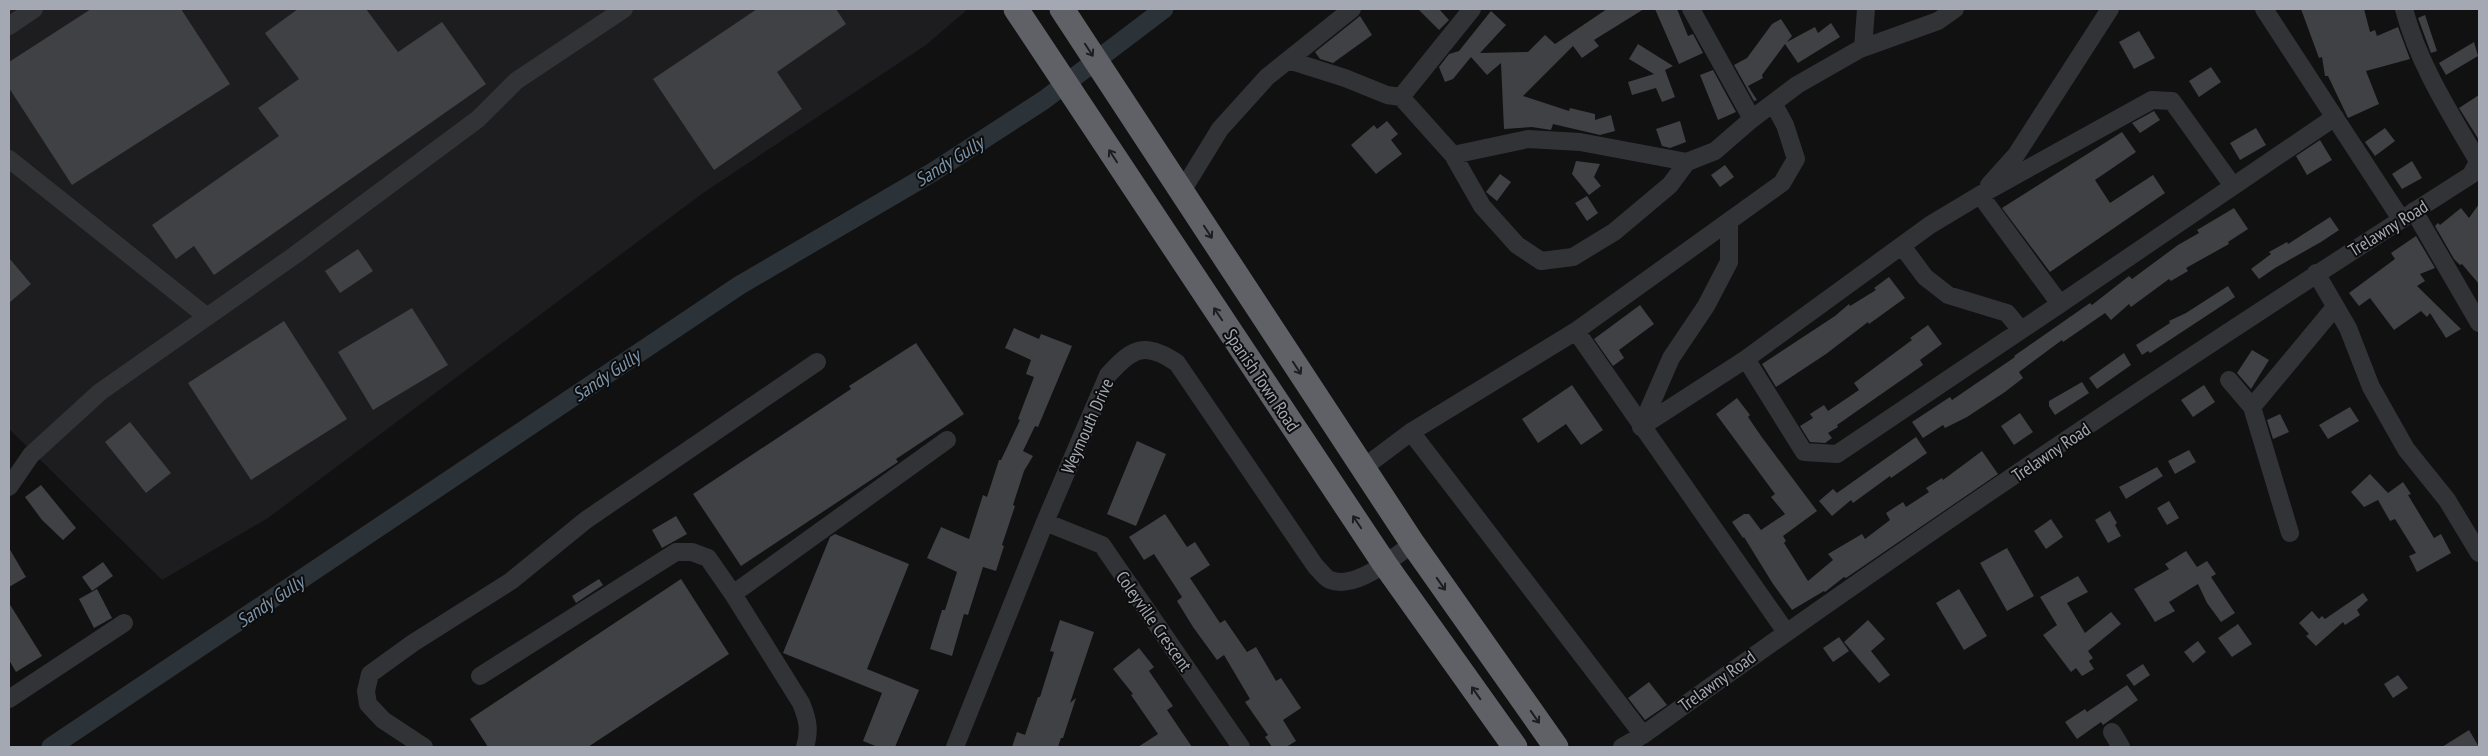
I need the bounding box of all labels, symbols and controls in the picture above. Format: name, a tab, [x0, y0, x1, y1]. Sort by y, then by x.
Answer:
one-way arrow	[1084, 42, 1094, 56]
water label: Sandy Gully	[910, 129, 990, 191]
one-way arrow	[1108, 150, 1118, 164]
street label: Trelawny Road	[2344, 195, 2432, 261]
one-way arrow	[1203, 225, 1214, 239]
one-way arrow	[1213, 308, 1223, 322]
street label: Spanish Town Road	[1219, 324, 1305, 436]
water label: Sandy Gully	[568, 342, 647, 406]
one-way arrow	[1292, 361, 1303, 375]
street label: Weymouth Drive	[1056, 375, 1118, 477]
street label: Trelawny Road	[2007, 417, 2095, 487]
one-way arrow	[1351, 516, 1361, 530]
street label: Coleyville Crescent	[1111, 566, 1197, 676]
water label: Sandy Gully	[232, 568, 311, 632]
one-way arrow	[1436, 577, 1446, 591]
street label: Trelawny Road	[1674, 645, 1760, 717]
one-way arrow	[1471, 686, 1481, 700]
one-way arrow	[1530, 710, 1540, 724]

